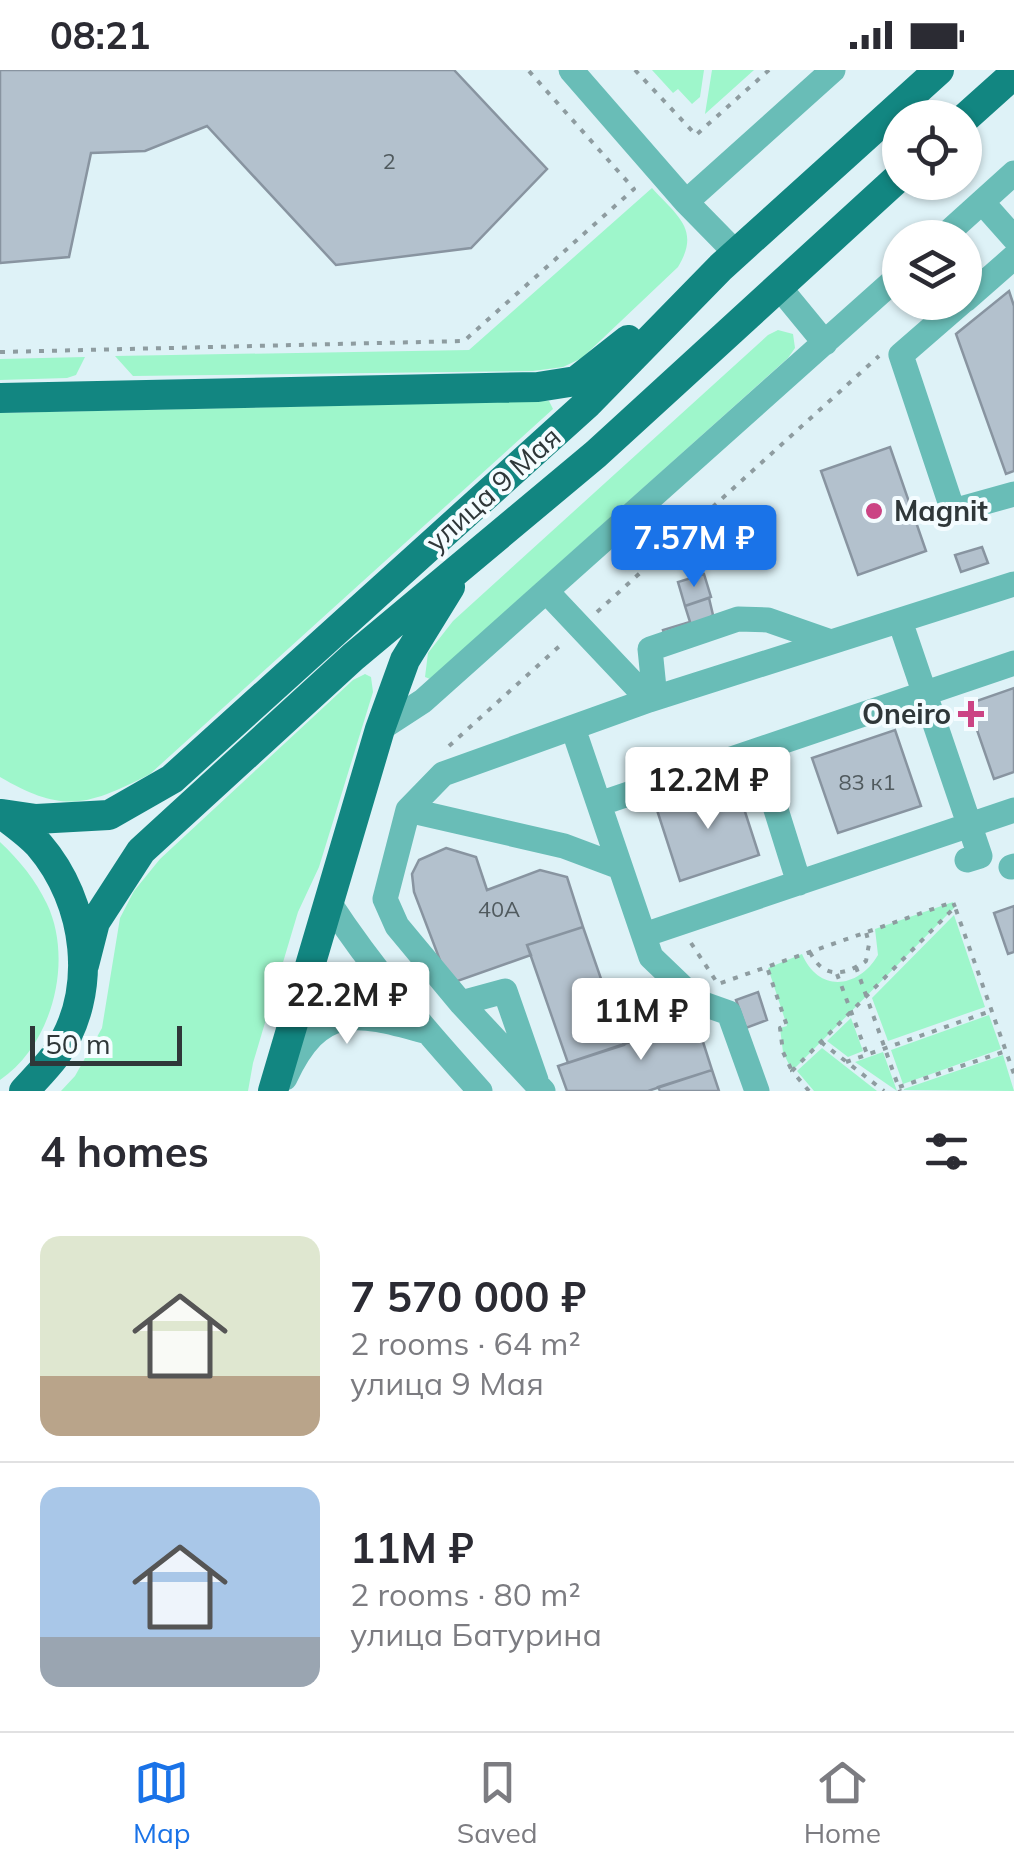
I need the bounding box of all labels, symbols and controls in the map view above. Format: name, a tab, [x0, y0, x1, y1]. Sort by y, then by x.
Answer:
text: 08:21	[50, 11, 151, 59]
map controls	[882, 100, 982, 320]
button: locate	[882, 100, 982, 200]
house number: 2	[382, 147, 396, 175]
button: layers	[882, 220, 982, 320]
street label: улица 9 Мая	[418, 419, 567, 558]
place label: Magnit	[894, 493, 988, 528]
marker: Magnit	[863, 500, 885, 522]
pin: 7.57M ₽	[602, 505, 786, 590]
text: 7.57M ₽	[633, 517, 755, 557]
place label: Oneiro	[862, 696, 951, 731]
marker: Oneiro	[960, 703, 982, 725]
pin: 12.2M ₽	[616, 747, 800, 832]
text: 12.2M ₽	[647, 759, 769, 799]
house number: 83 к1	[838, 768, 896, 796]
house number: 40А	[478, 895, 520, 923]
pin: 22.2M ₽	[255, 962, 439, 1047]
text: 22.2M ₽	[286, 974, 408, 1014]
pin: 11M ₽	[571, 978, 711, 1063]
text: 11M ₽	[594, 990, 688, 1030]
scale bar	[30, 1021, 182, 1066]
text: 50 m	[45, 1026, 111, 1061]
icon: filters	[919, 1124, 974, 1179]
text: 4 homes	[40, 1125, 209, 1178]
text: 7 570 000 ₽	[350, 1270, 586, 1323]
icon: home	[120, 1276, 240, 1396]
text: 2 rooms · 64 m²	[350, 1323, 581, 1363]
text: улица 9 Мая	[350, 1363, 544, 1403]
text: 11M ₽	[350, 1521, 474, 1574]
icon: home	[120, 1527, 240, 1647]
text: 2 rooms · 80 m²	[350, 1574, 581, 1614]
text: улица Батурина	[350, 1614, 602, 1654]
tab: Map	[133, 1755, 191, 1850]
tab: Saved	[457, 1755, 538, 1850]
tab: Home	[804, 1755, 881, 1850]

